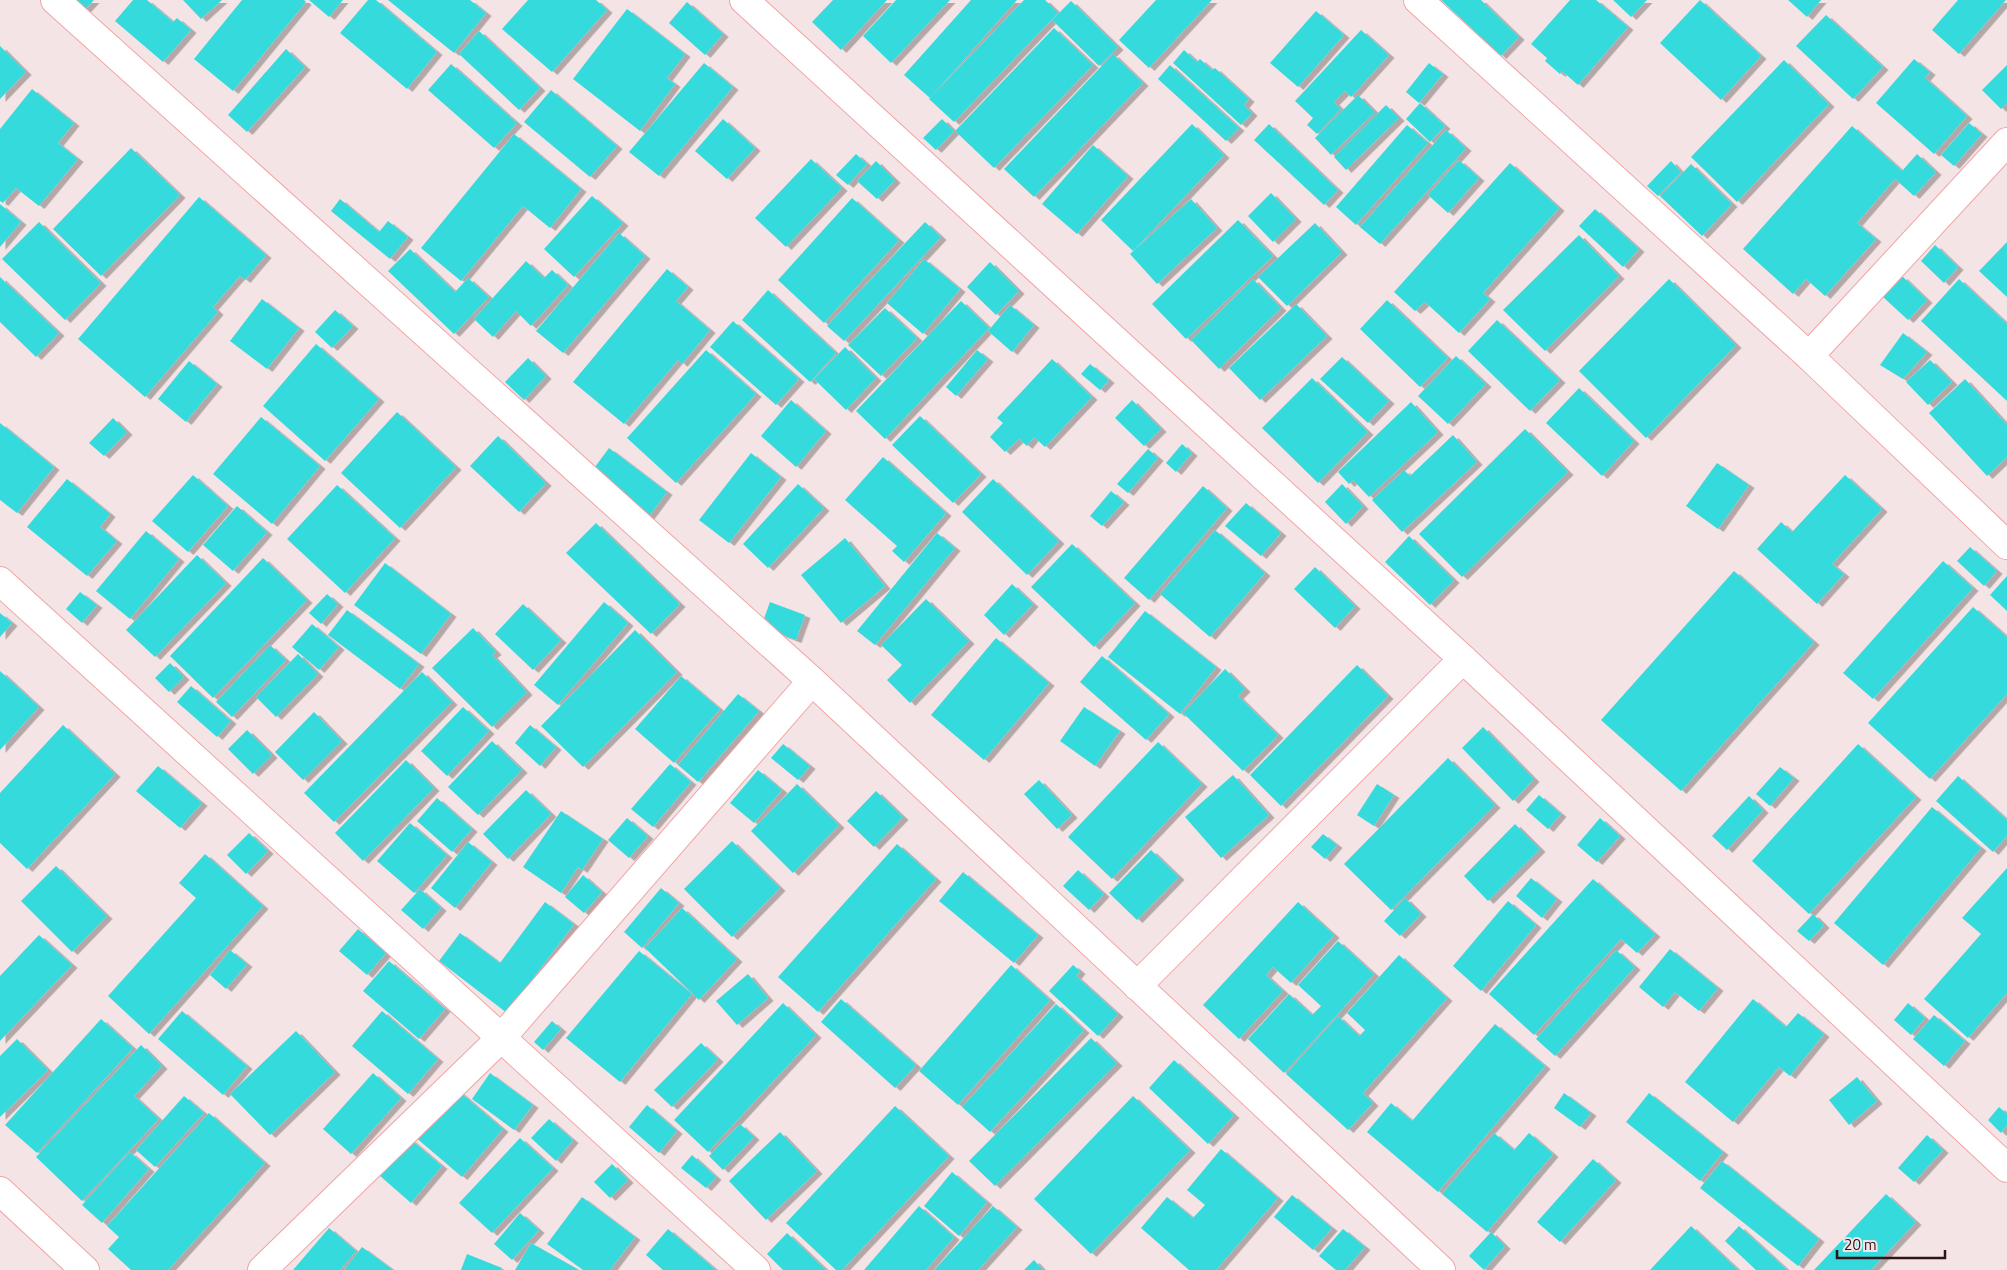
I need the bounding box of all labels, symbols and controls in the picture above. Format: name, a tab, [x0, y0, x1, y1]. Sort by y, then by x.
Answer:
scale bar	[1837, 1228, 1944, 1260]
text: 20 m	[1844, 1233, 1877, 1256]

